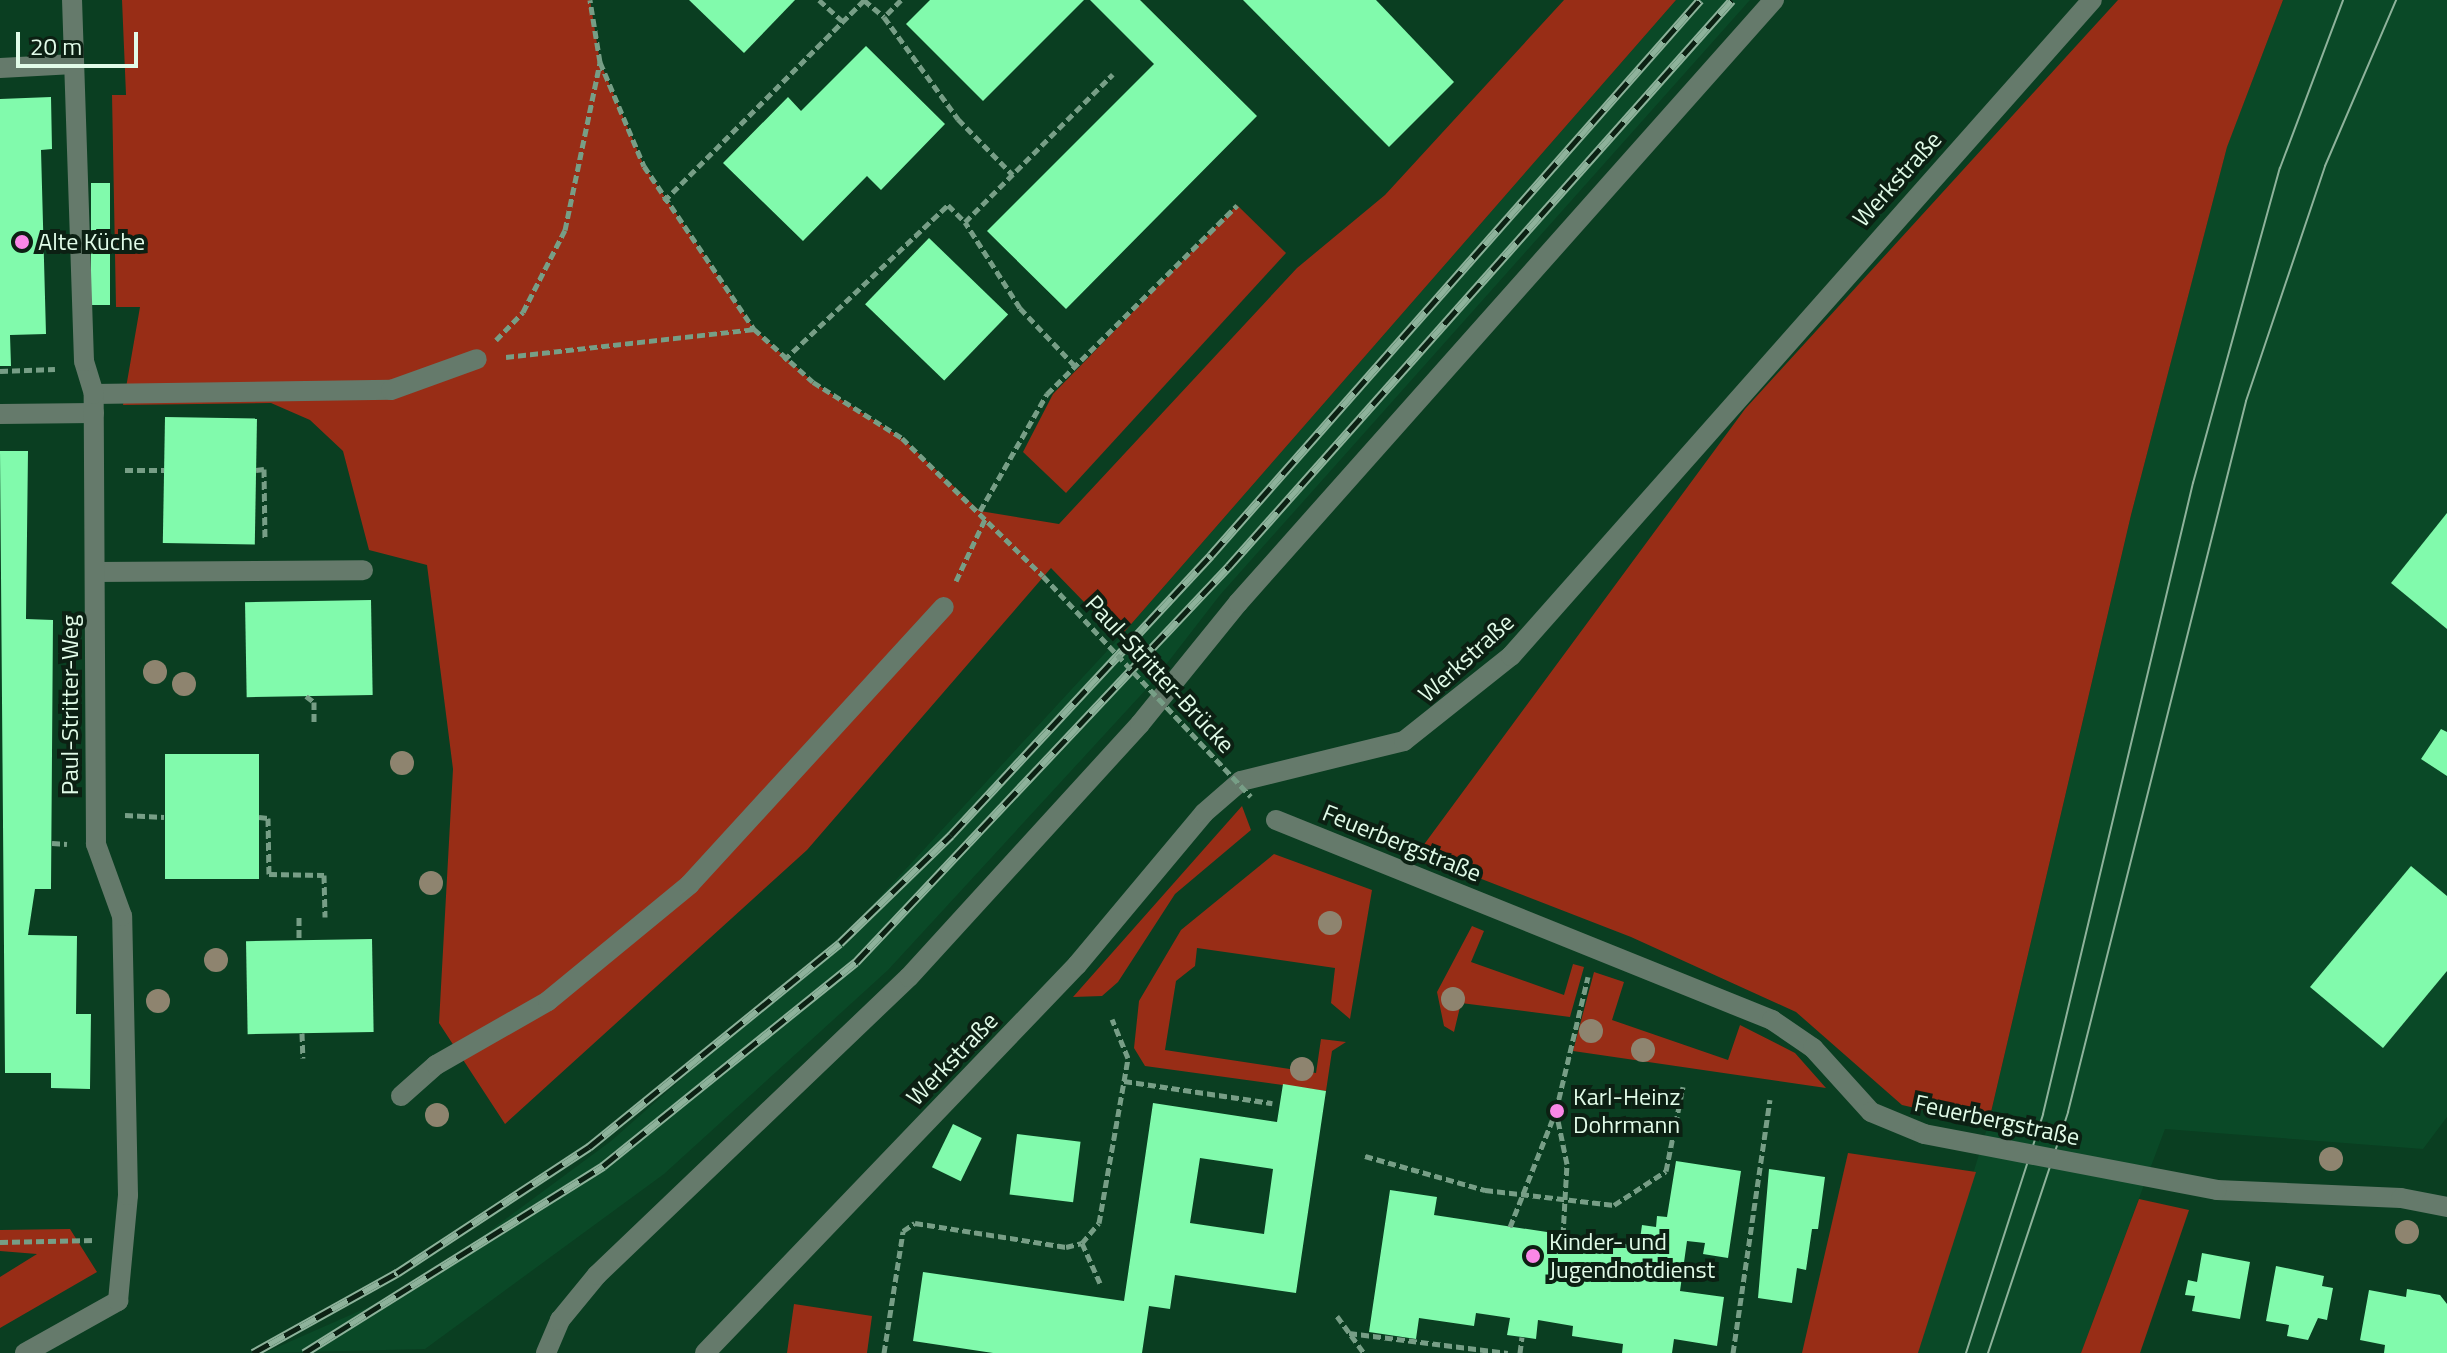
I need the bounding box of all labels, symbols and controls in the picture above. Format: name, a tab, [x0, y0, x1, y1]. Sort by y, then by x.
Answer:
scale bar	[20, 16, 142, 66]
text: 20 m	[30, 28, 82, 64]
street label: Werkstraße	[1847, 125, 1947, 233]
place label: Alte Küche	[38, 228, 145, 256]
marker: Alte Küche	[13, 233, 31, 251]
street label: Paul-Stritter-Brücke	[1079, 589, 1241, 759]
street label: Werkstraße	[1412, 608, 1520, 708]
street label: Paul-Stritter-Weg	[56, 615, 84, 795]
street label: Feuerbergstraße	[1318, 798, 1486, 888]
street label: Werkstraße	[900, 1006, 1004, 1112]
place label: Karl-Heinz Dohrmann	[1573, 1083, 1680, 1139]
street label: Feuerbergstraße	[1912, 1088, 2082, 1152]
marker: Karl-Heinz Dohrmann	[1548, 1102, 1566, 1120]
place label: Kinder- und Jugendnotdienst	[1549, 1228, 1715, 1284]
marker: Kinder- und Jugendnotdienst	[1524, 1247, 1542, 1265]

